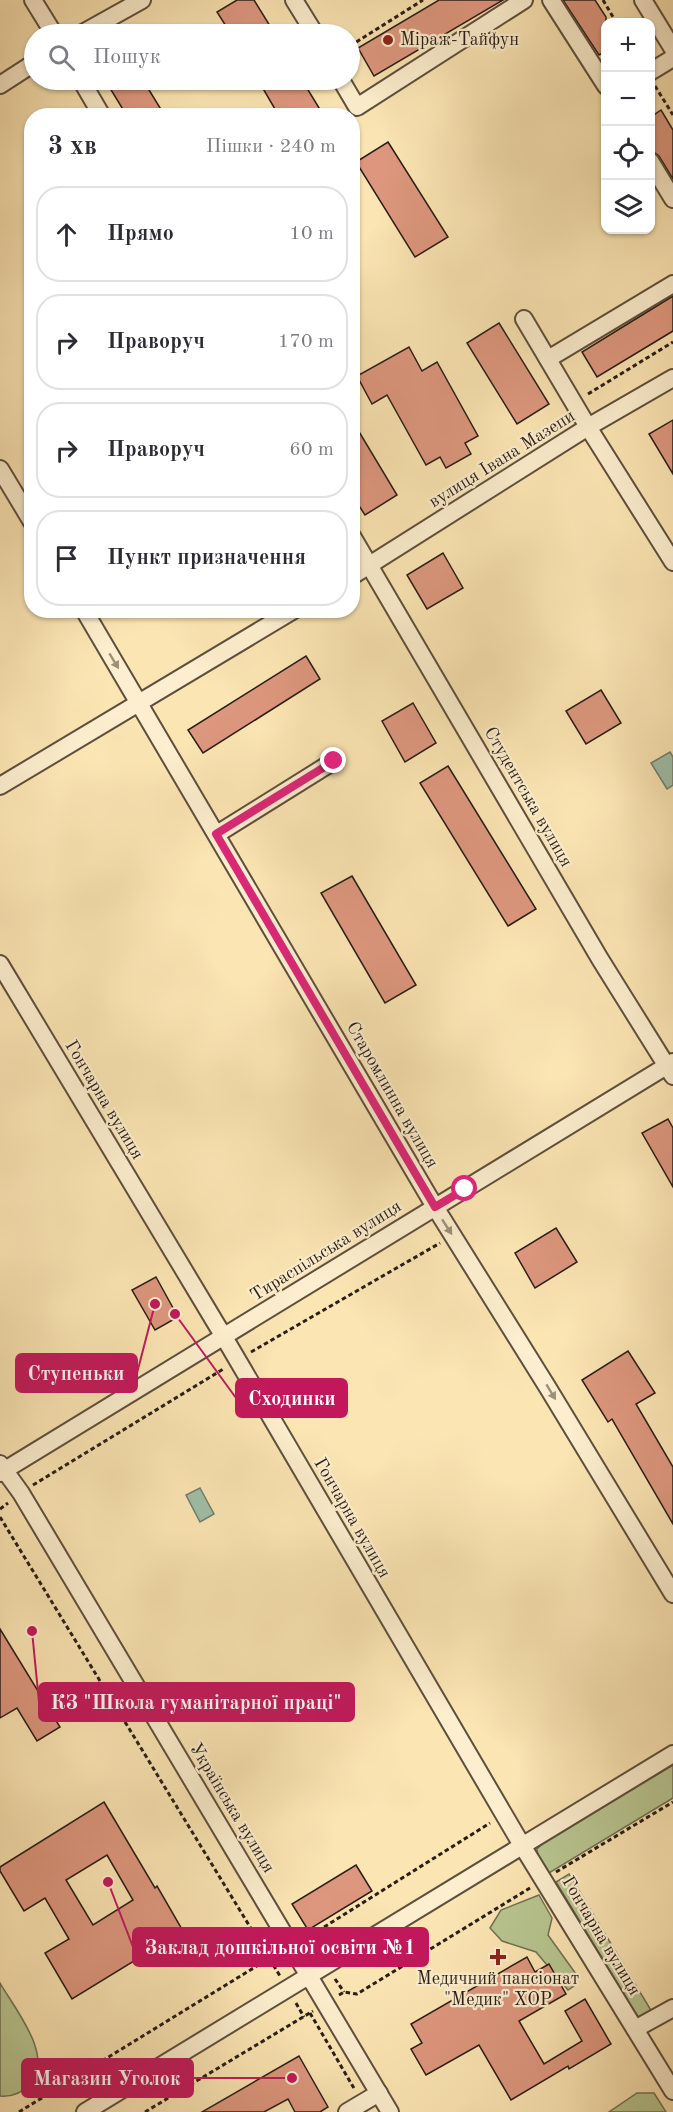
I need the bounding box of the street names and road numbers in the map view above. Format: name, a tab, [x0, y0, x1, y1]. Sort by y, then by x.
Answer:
street label: вулиця Івана Мазепи	[426, 407, 578, 511]
street label: Студентська вулиця	[481, 724, 575, 870]
street label: Старомлинна вулиця	[343, 1019, 441, 1171]
street label: Гончарна вулиця	[61, 1037, 147, 1163]
street label: Тираспільська вулиця	[247, 1197, 405, 1305]
street label: Гончарна вулиця	[310, 1455, 394, 1581]
street label: Українська вулиця	[186, 1740, 278, 1876]
street label: Гончарна вулиця	[558, 1873, 644, 1999]

